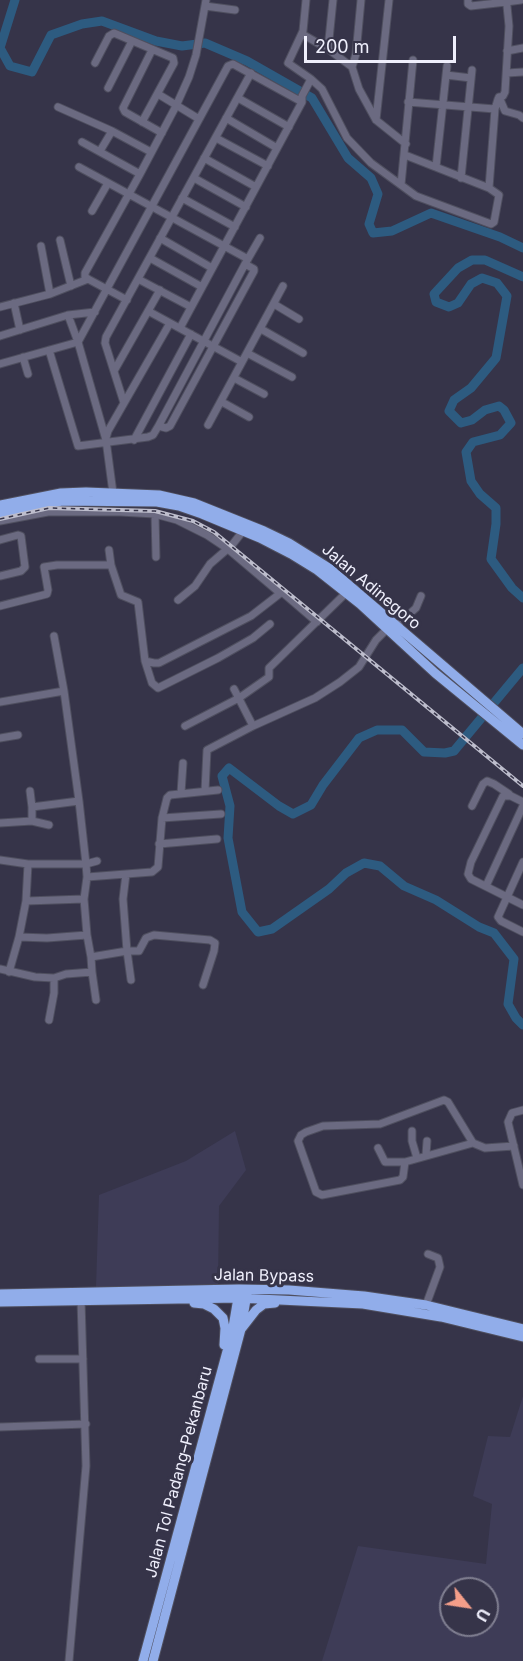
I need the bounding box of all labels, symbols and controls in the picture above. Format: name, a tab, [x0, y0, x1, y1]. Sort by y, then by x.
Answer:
scale bar	[307, 24, 458, 62]
text: 200 m	[315, 36, 370, 57]
street label: Jalan Adinegoro	[318, 540, 424, 634]
street label: Jalan Bypass	[214, 1266, 314, 1286]
street label: Jalan Tol Padang–Pekanbaru	[141, 1364, 217, 1580]
north arrow	[439, 1577, 499, 1637]
text: U	[471, 1605, 494, 1625]

